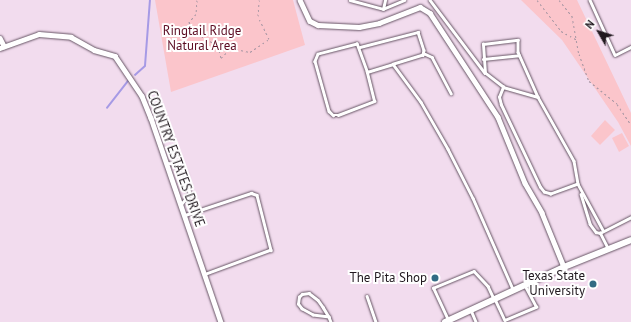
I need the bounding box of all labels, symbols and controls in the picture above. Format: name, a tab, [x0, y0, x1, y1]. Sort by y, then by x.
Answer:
north arrow	[579, 12, 619, 52]
text: N	[582, 17, 597, 32]
park label: Ringtail Ridge Natural Area	[163, 24, 241, 55]
street label: COUNTRY ESTATES DRIVE	[143, 89, 207, 229]
place label: Texas State University	[522, 269, 585, 300]
place label: The Pita Shop	[350, 270, 427, 286]
marker: The Pita Shop	[430, 273, 440, 283]
marker: Texas State University	[588, 279, 598, 289]

